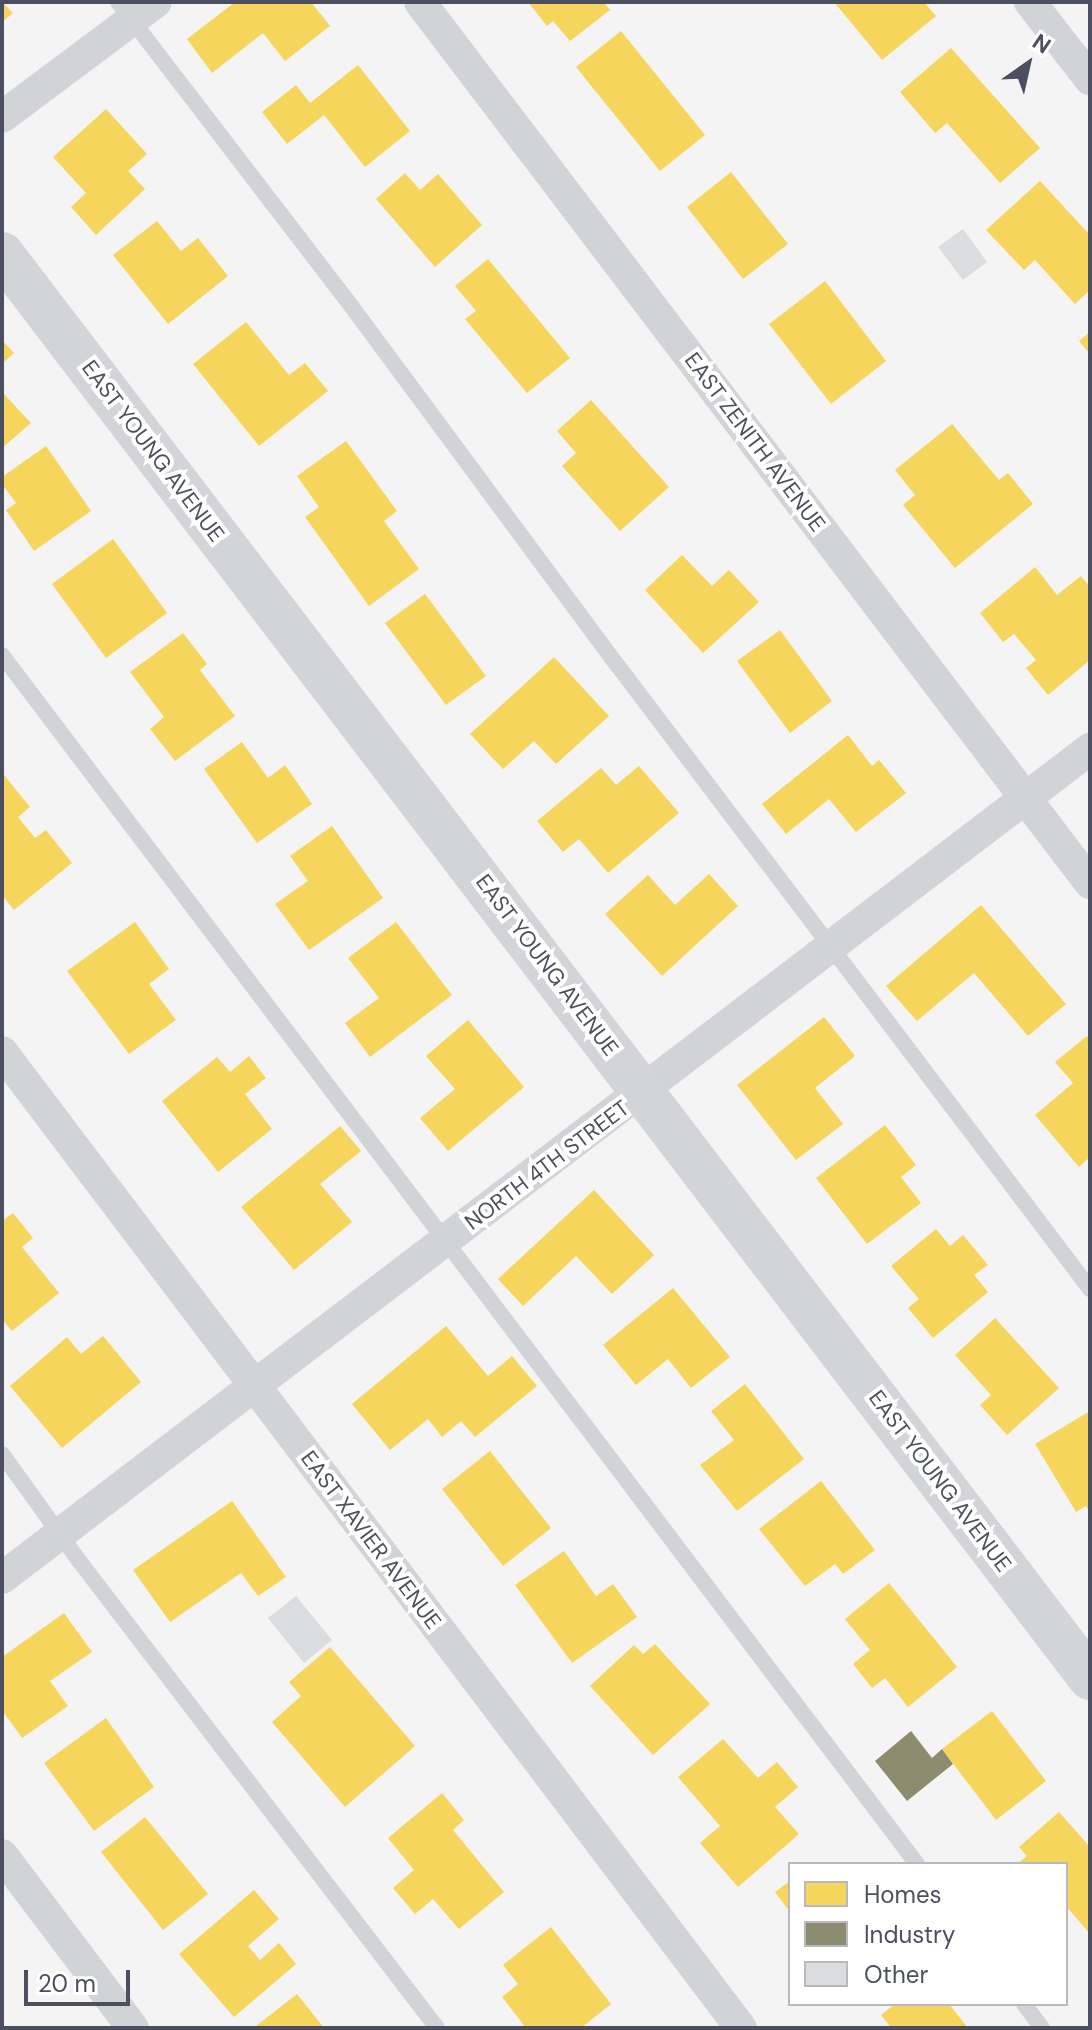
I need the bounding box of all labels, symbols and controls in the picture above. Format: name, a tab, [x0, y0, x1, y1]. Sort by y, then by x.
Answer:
north arrow	[988, 24, 1068, 104]
text: N	[1027, 27, 1056, 60]
street label: EAST ZENITH AVENUE	[679, 347, 831, 537]
street label: EAST YOUNG AVENUE	[76, 355, 230, 547]
street label: EAST YOUNG AVENUE	[470, 869, 624, 1061]
street label: NORTH 4TH STREET	[460, 1095, 634, 1235]
street label: EAST YOUNG AVENUE	[863, 1385, 1017, 1577]
street label: EAST XAVIER AVENUE	[295, 1446, 447, 1634]
legend	[788, 1862, 1068, 2006]
text: Homes	[864, 1879, 942, 1910]
text: Industry	[864, 1919, 955, 1950]
scale bar	[28, 1954, 134, 2004]
text: Other	[864, 1959, 928, 1990]
text: 20 m	[38, 1968, 96, 1999]

